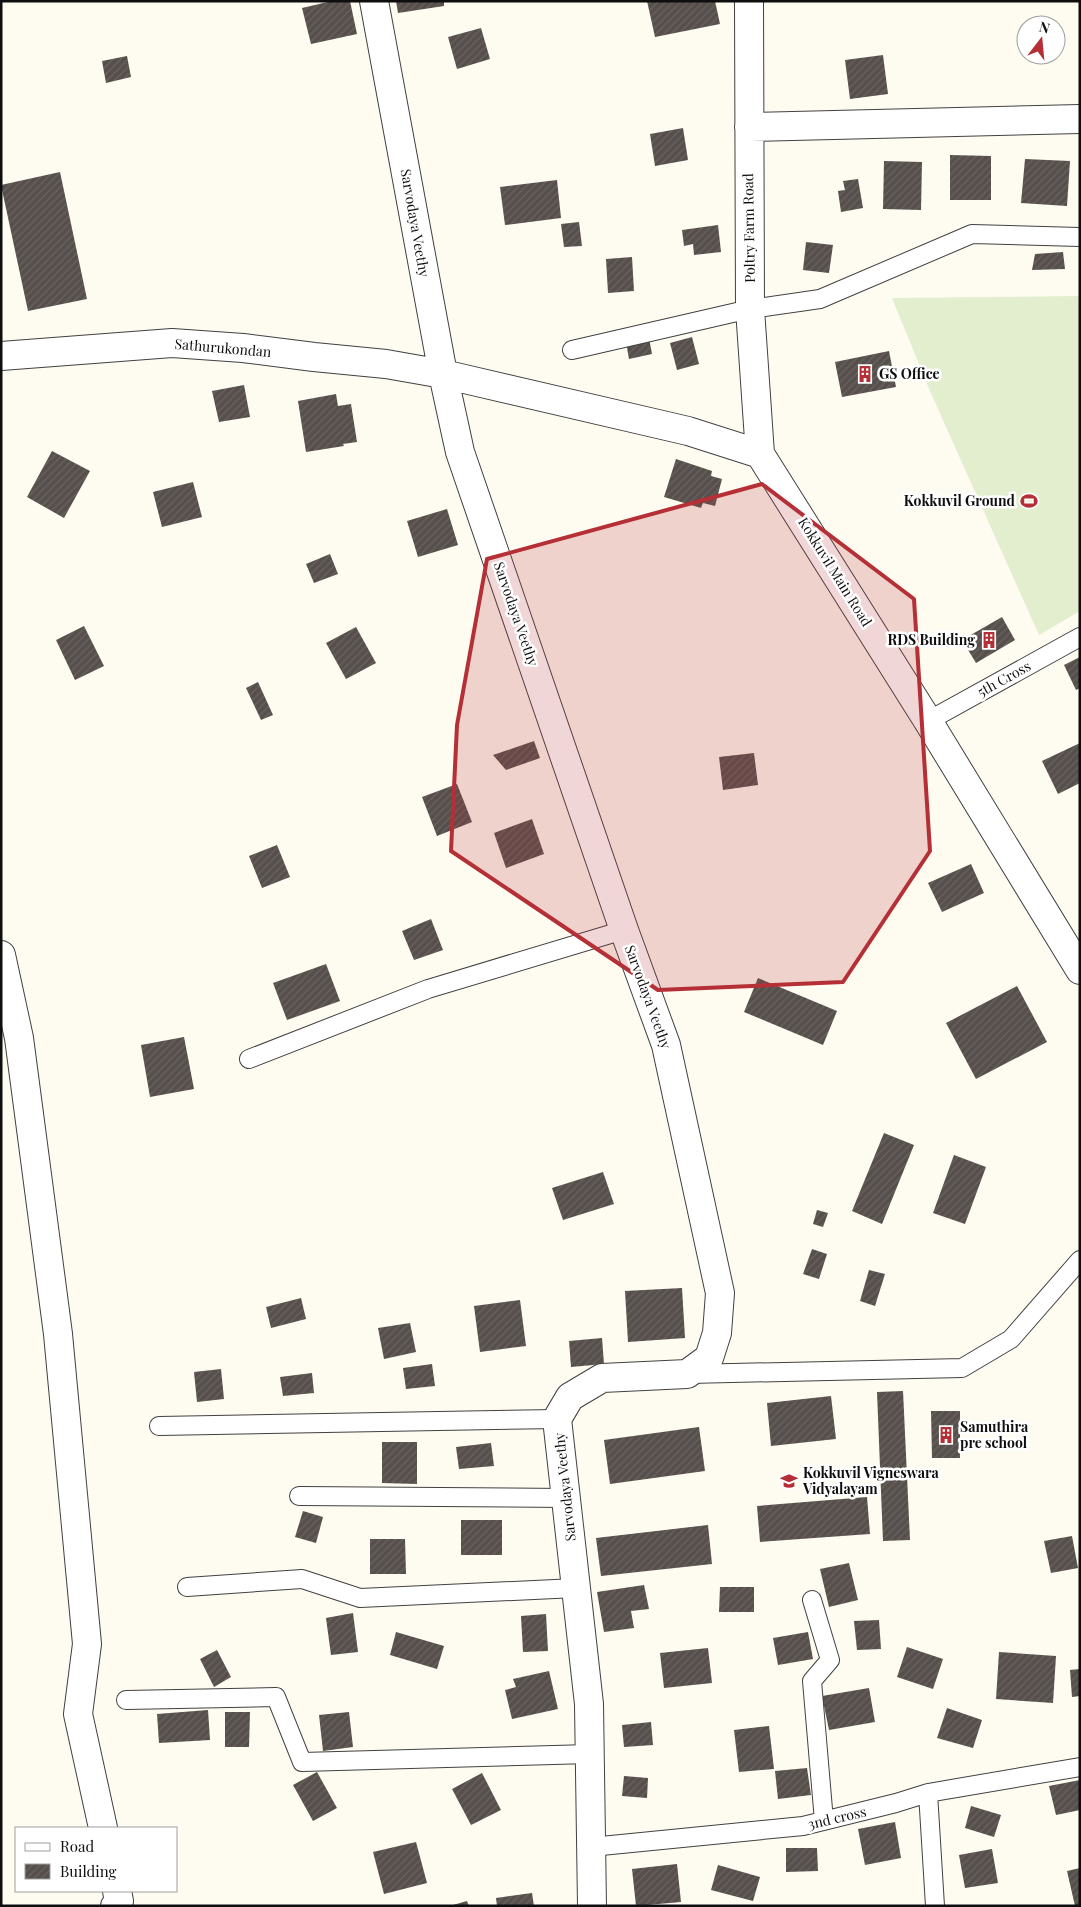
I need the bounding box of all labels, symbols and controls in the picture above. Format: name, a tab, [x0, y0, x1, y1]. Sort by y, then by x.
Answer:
north arrow	[1016, 15, 1066, 65]
text: N	[1037, 16, 1052, 38]
street label: Sarvodaya Veethy	[397, 167, 434, 278]
street label: Poltry Farm Road	[738, 173, 759, 283]
street label: Sathurukondan	[174, 334, 273, 361]
building icon: GS Office	[855, 364, 875, 384]
place label: GS Office	[879, 364, 940, 383]
place label: Kokkuvil Ground	[904, 491, 1016, 510]
sports icon: Kokkuvil Ground	[1019, 491, 1039, 511]
street label: Kokkuvil Main Road	[794, 514, 877, 630]
street label: Sarvodaya Veethy	[490, 559, 543, 669]
place label: RDS Building	[887, 630, 975, 649]
building icon: RDS Building	[979, 630, 999, 650]
street label: 5th Cross	[974, 656, 1034, 701]
street label: Sarvodaya Veethy	[621, 942, 676, 1051]
place label: Samuthira pre school	[960, 1417, 1029, 1452]
building icon: Samuthira pre school	[936, 1425, 956, 1445]
street label: Sarvodaya Veethy	[549, 1432, 580, 1542]
place label: Kokkuvil Vigneswara Vidyalayam	[802, 1463, 939, 1498]
school or university icon: Kokkuvil Vigneswara Vidyalayam	[779, 1471, 799, 1491]
street label: 3nd cross	[806, 1802, 868, 1833]
legend	[15, 1827, 178, 1892]
text: Road	[60, 1836, 94, 1856]
text: Building	[60, 1861, 117, 1881]

